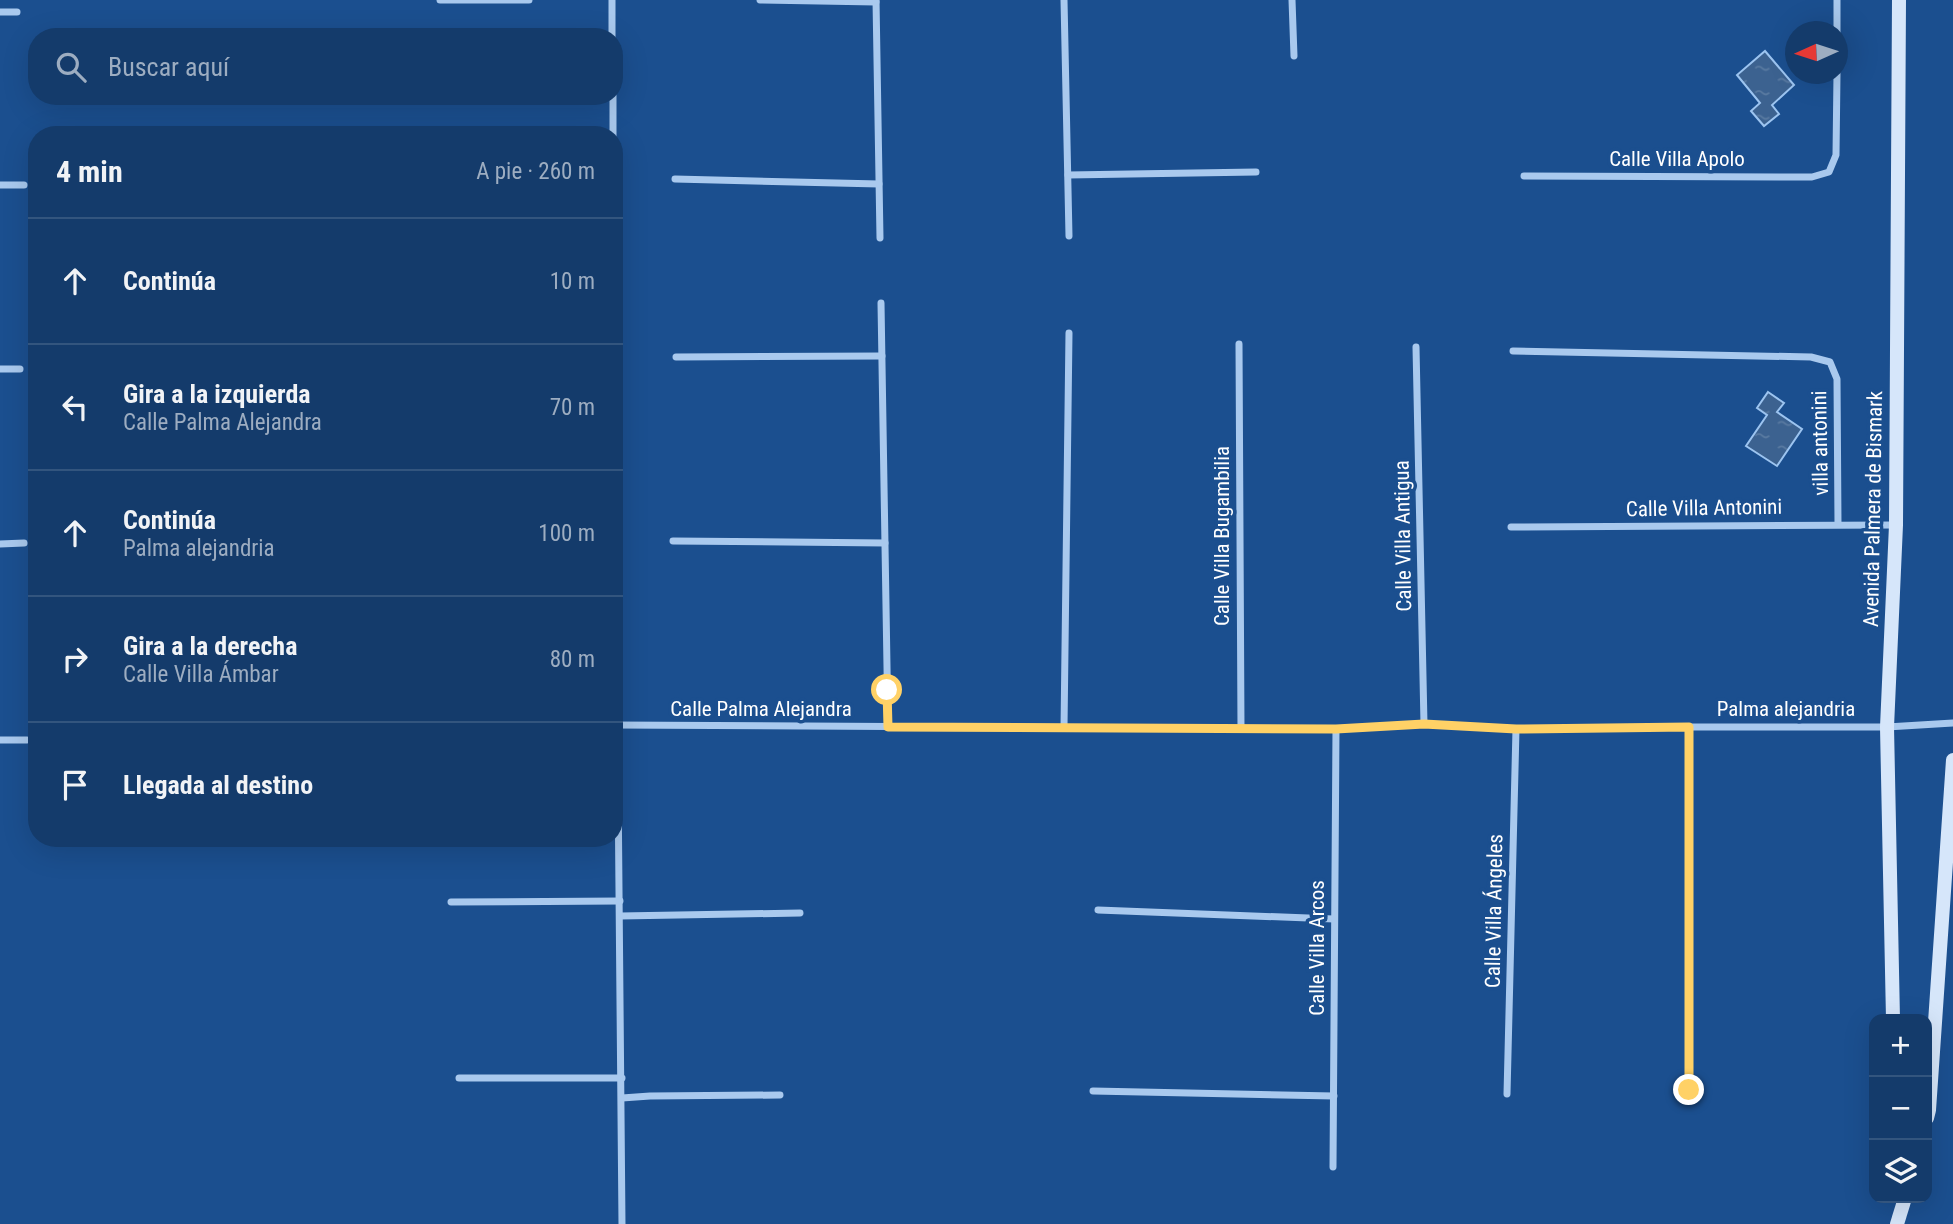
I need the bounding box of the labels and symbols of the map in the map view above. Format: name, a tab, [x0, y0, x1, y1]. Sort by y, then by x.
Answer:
north arrow	[1785, 21, 1848, 84]
street label: Calle Villa Apolo	[1609, 147, 1745, 171]
street label: villa antonini	[1807, 390, 1833, 496]
street label: Avenida Palmera de Bismark	[1859, 390, 1887, 627]
street label: Calle Villa Bugambilia	[1210, 446, 1234, 626]
street label: Calle Villa Antigua	[1390, 460, 1416, 612]
street label: Calle Villa Antonini	[1626, 495, 1782, 521]
route start	[871, 674, 902, 705]
street label: Calle Palma Alejandra	[670, 697, 852, 721]
street label: Palma alejandria	[1717, 697, 1855, 721]
street label: Calle Villa Ángeles	[1481, 834, 1507, 988]
street label: Calle Villa Arcos	[1305, 880, 1329, 1016]
route end	[1673, 1074, 1704, 1105]

